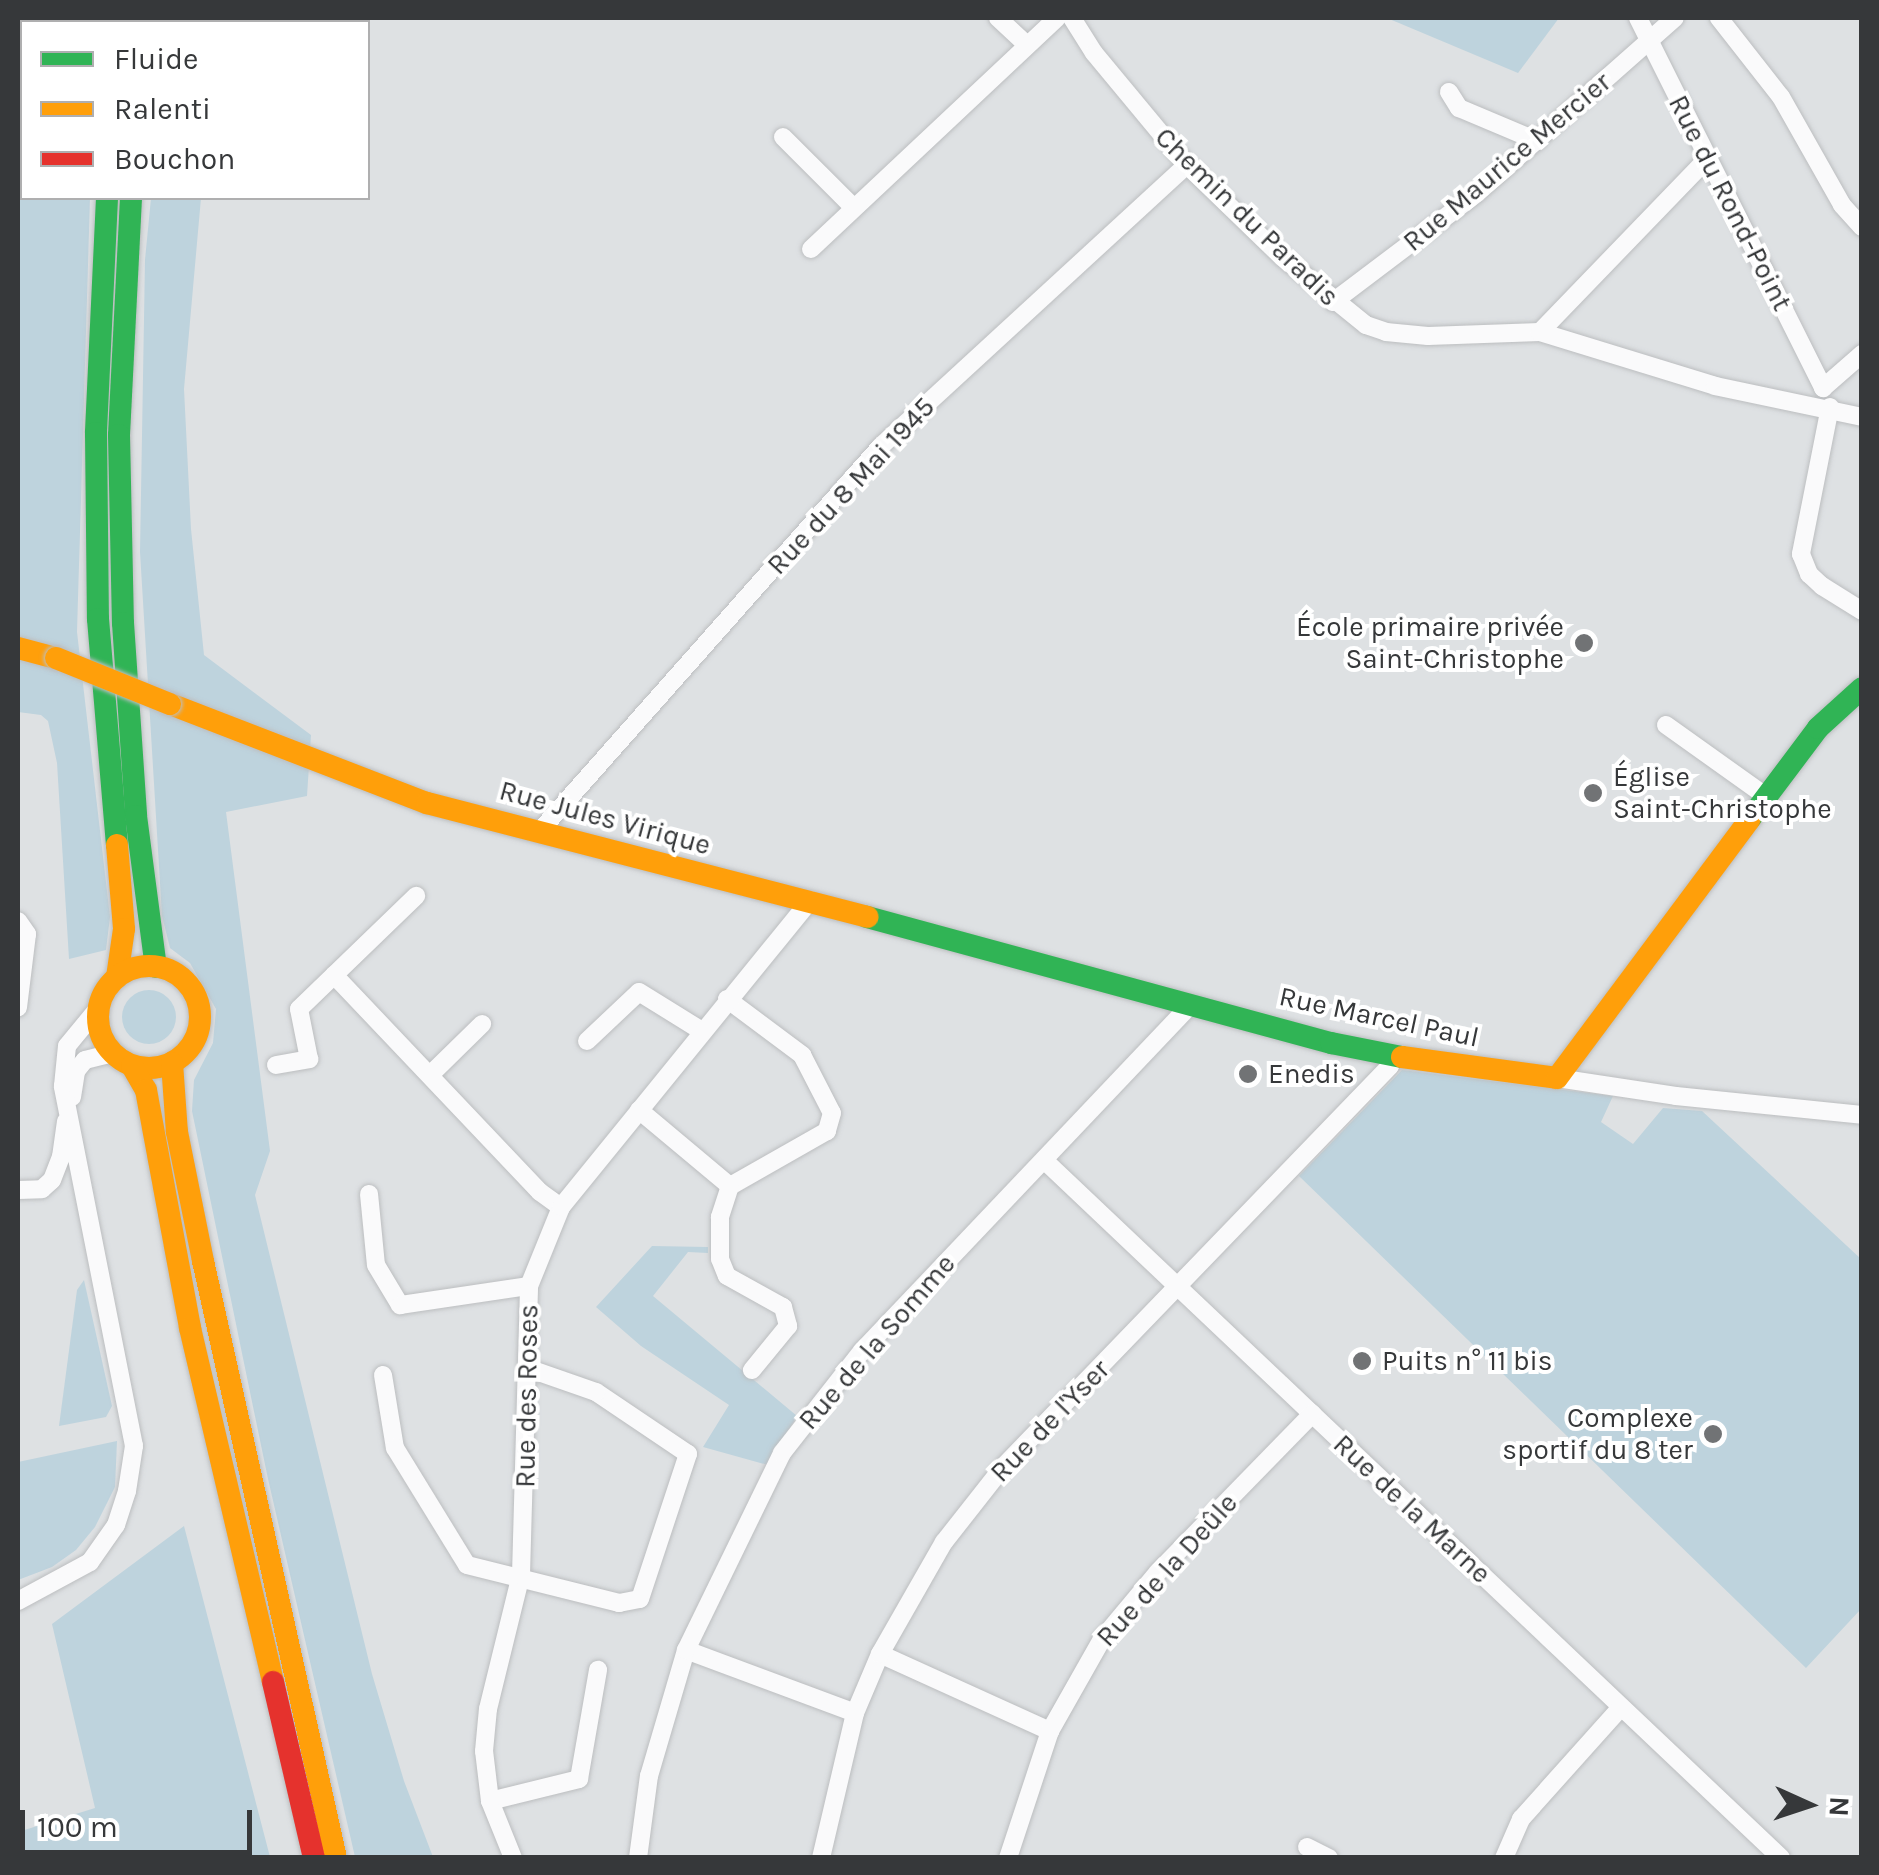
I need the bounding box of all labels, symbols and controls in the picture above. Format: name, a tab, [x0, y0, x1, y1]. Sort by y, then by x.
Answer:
legend	[20, 20, 370, 200]
text: Fluide	[114, 41, 198, 77]
street label: Rue Maurice Mercier	[1396, 65, 1618, 259]
street label: Rue du Rond-Point	[1661, 90, 1799, 316]
text: Ralenti	[114, 91, 211, 127]
street label: Chemin du Paradis	[1148, 121, 1346, 313]
text: Bouchon	[114, 141, 235, 177]
street label: Rue du 8 Mai 1945	[760, 390, 942, 582]
place label: École primaire privée Saint-Christophe	[1296, 610, 1564, 676]
marker: École primaire privée Saint-Christophe	[1573, 632, 1595, 654]
place label: Église Saint-Christophe	[1613, 760, 1832, 826]
street label: Rue Jules Virique	[496, 774, 714, 862]
marker: Église Saint-Christophe	[1582, 782, 1604, 804]
street label: Rue Marcel Paul	[1276, 979, 1482, 1055]
place label: Enedis	[1268, 1057, 1355, 1091]
marker: Enedis	[1237, 1063, 1259, 1085]
street label: Rue de la Somme	[792, 1247, 962, 1437]
street label: Rue des Roses	[509, 1304, 545, 1488]
place label: Puits n° 11 bis	[1382, 1344, 1553, 1378]
marker: Puits n° 11 bis	[1351, 1350, 1373, 1372]
street label: Rue de l'Yser	[983, 1353, 1117, 1489]
place label: Complexe sportif du 8 ter	[1502, 1401, 1693, 1467]
marker: Complexe sportif du 8 ter	[1702, 1423, 1724, 1445]
street label: Rue de la Marne	[1326, 1427, 1498, 1591]
street label: Rue de la Deûle	[1089, 1486, 1245, 1654]
north arrow	[1759, 1755, 1859, 1855]
scale bar	[25, 1790, 258, 1852]
text: N	[1822, 1796, 1856, 1817]
text: 100 m	[37, 1809, 118, 1845]

